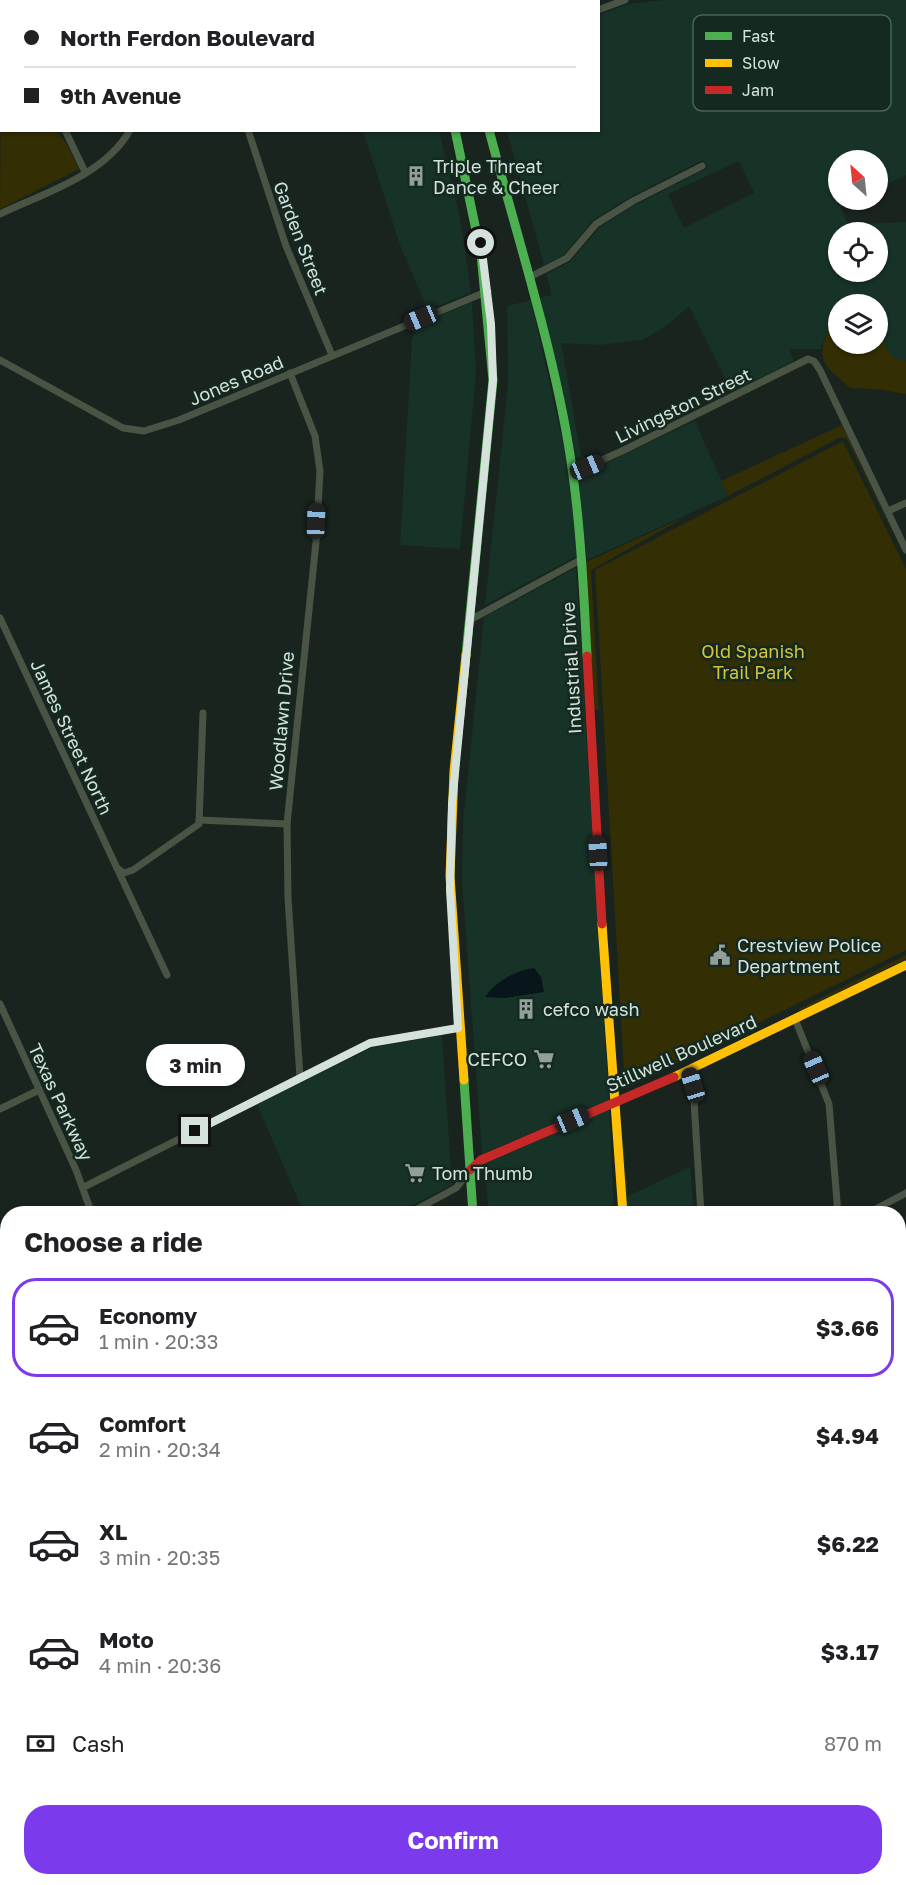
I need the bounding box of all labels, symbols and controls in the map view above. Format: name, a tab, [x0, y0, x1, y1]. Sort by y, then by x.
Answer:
legend	[693, 15, 891, 111]
text: North Ferdon Boulevard	[60, 24, 315, 51]
text: Fast	[742, 26, 775, 46]
text: Slow	[742, 53, 780, 73]
text: Jam	[742, 80, 774, 100]
text: 9th Avenue	[60, 82, 181, 109]
north arrow	[828, 150, 888, 210]
map controls	[828, 150, 888, 354]
place label: Triple Threat Dance & Cheer	[433, 155, 559, 198]
building icon: Triple Threat Dance & Cheer	[404, 164, 428, 188]
street label: Garden Street	[269, 178, 333, 298]
button: locate	[828, 222, 888, 282]
route start	[467, 229, 494, 256]
button: layers	[828, 294, 888, 354]
car	[401, 303, 441, 333]
street label: Jones Road	[185, 350, 287, 410]
street label: Livingston Street	[611, 363, 755, 447]
car	[567, 452, 607, 482]
car	[306, 503, 326, 539]
street label: Industrial Drive	[557, 601, 585, 735]
park label: Old Spanish Trail Park	[701, 640, 805, 683]
street label: Woodlawn Drive	[264, 650, 298, 792]
street label: James Street North	[26, 656, 118, 818]
car	[588, 835, 608, 871]
place label: Crestview Police Department	[737, 934, 881, 977]
public building icon: Crestview Police Department	[708, 943, 732, 967]
building icon: cefco wash	[514, 997, 538, 1021]
place label: cefco wash	[543, 998, 640, 1020]
street label: Stillwell Boulevard	[602, 1010, 760, 1096]
street label: Texas Parkway	[24, 1040, 98, 1164]
callout: 3 min	[146, 1044, 244, 1086]
supermarket icon: CEFCO	[532, 1047, 556, 1071]
place label: CEFCO	[468, 1048, 527, 1070]
car	[800, 1048, 832, 1088]
text: 3 min	[169, 1053, 222, 1077]
car	[679, 1065, 707, 1105]
car	[552, 1105, 592, 1135]
route end	[181, 1117, 208, 1144]
supermarket icon: Tom Thumb	[403, 1161, 427, 1185]
place label: Tom Thumb	[432, 1162, 533, 1184]
text: Choose a ride	[24, 1226, 203, 1258]
icon: car	[27, 1301, 81, 1355]
text: Economy	[99, 1302, 197, 1329]
text: $3.66	[816, 1314, 879, 1341]
text: 1 min · 20:33	[99, 1329, 218, 1353]
icon: car	[27, 1409, 81, 1463]
text: Comfort	[99, 1410, 186, 1437]
text: $4.94	[816, 1422, 879, 1449]
text: 2 min · 20:34	[99, 1437, 221, 1461]
icon: car	[27, 1517, 81, 1571]
text: XL	[99, 1518, 127, 1545]
text: $6.22	[816, 1530, 879, 1557]
text: 3 min · 20:35	[99, 1545, 220, 1569]
icon: car	[27, 1625, 81, 1679]
text: Moto	[99, 1626, 154, 1653]
text: $3.17	[820, 1638, 879, 1665]
text: 4 min · 20:36	[99, 1653, 221, 1677]
icon: cash	[24, 1727, 57, 1760]
text: Cash	[72, 1730, 125, 1757]
text: 870 m	[824, 1731, 882, 1755]
button: Confirm	[24, 1805, 882, 1874]

